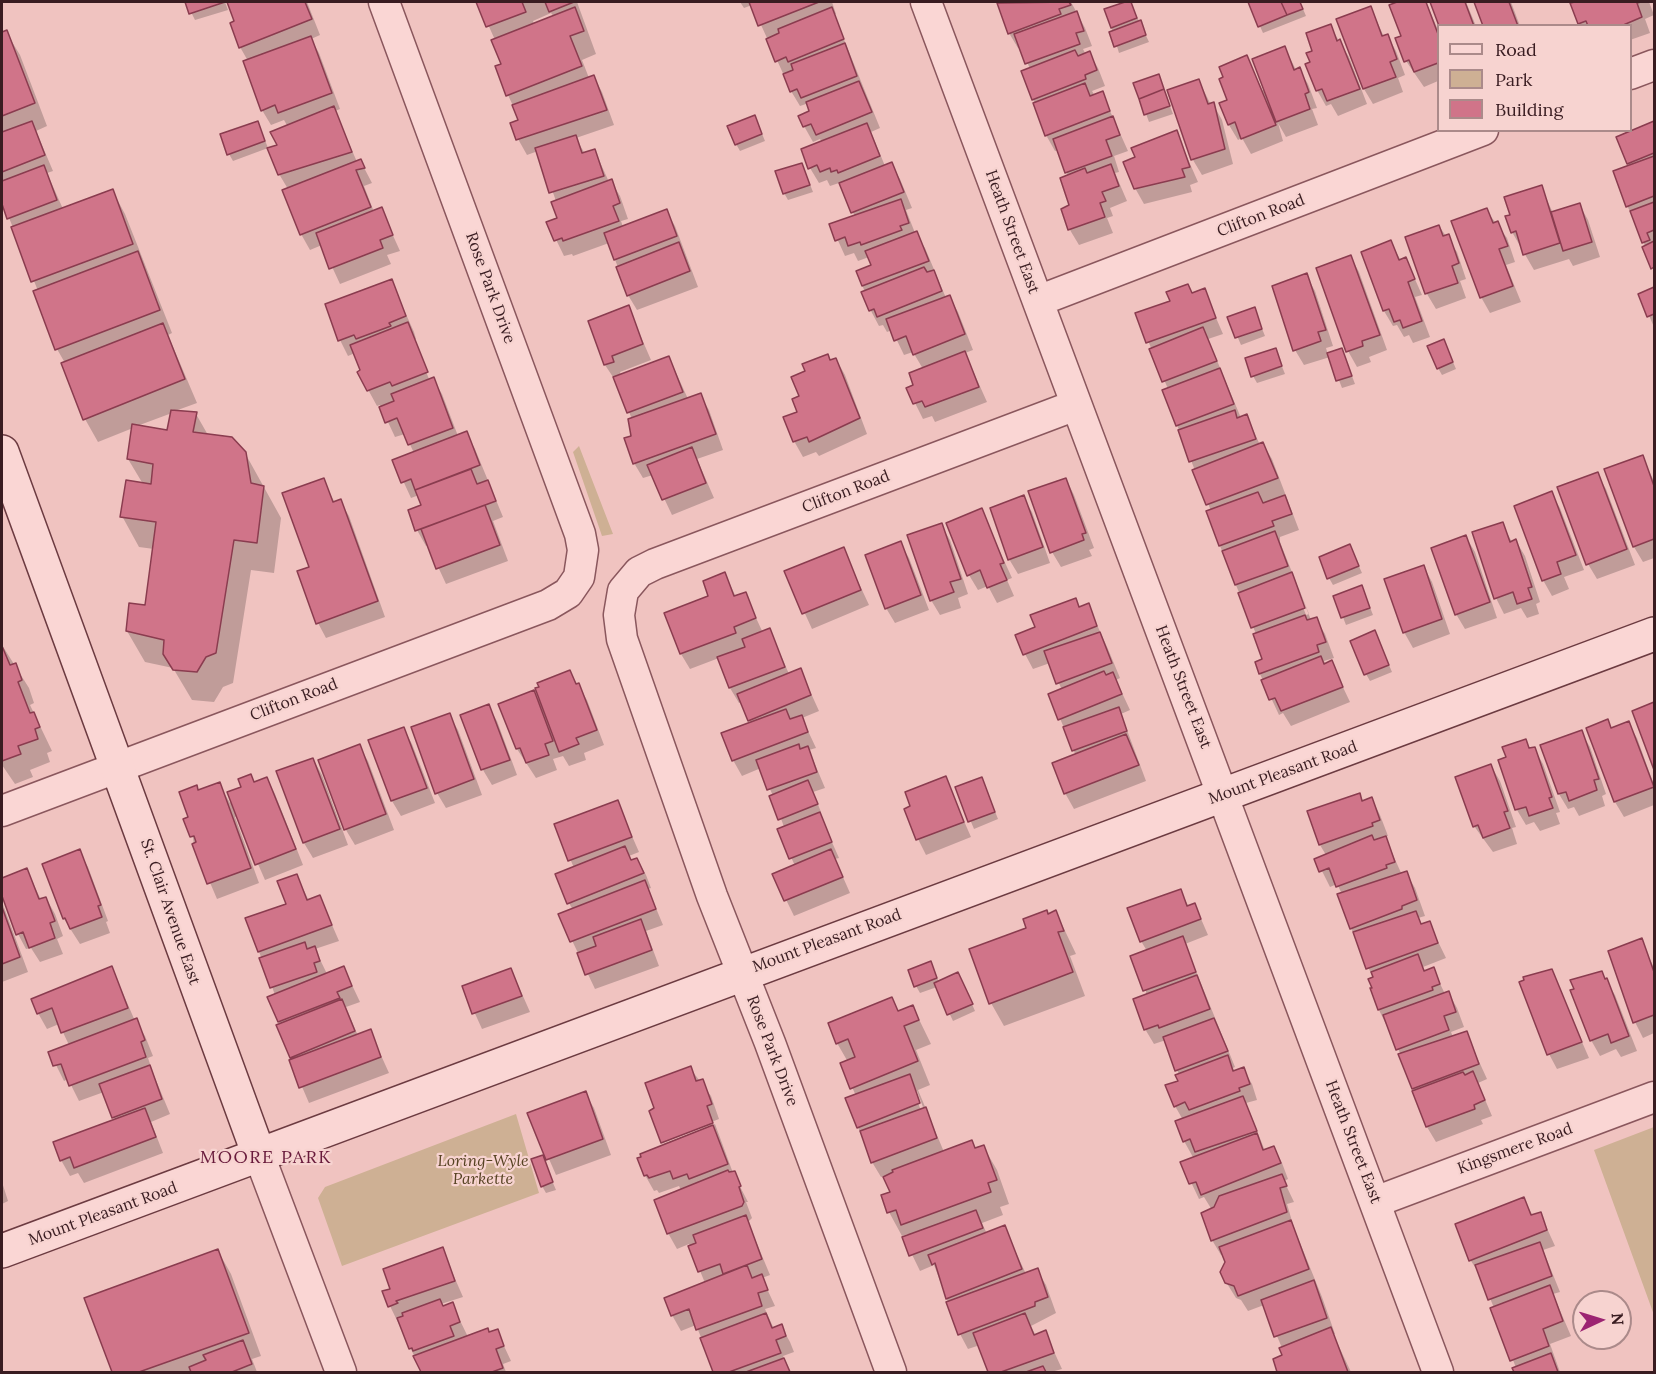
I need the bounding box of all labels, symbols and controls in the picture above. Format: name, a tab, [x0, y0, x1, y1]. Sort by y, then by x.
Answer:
legend	[1437, 24, 1632, 132]
text: Road	[1495, 38, 1537, 61]
text: Park	[1495, 68, 1532, 91]
text: Building	[1495, 98, 1563, 121]
street label: Heath Street East	[981, 168, 1043, 296]
street label: Clifton Road	[1215, 191, 1307, 241]
street label: Rose Park Drive	[461, 230, 519, 346]
street label: Clifton Road	[800, 467, 892, 517]
street label: Heath Street East	[1151, 623, 1215, 751]
street label: Clifton Road	[248, 675, 340, 725]
street label: Mount Pleasant Road	[1206, 737, 1360, 809]
street label: St. Clair Avenue East	[136, 837, 204, 987]
street label: Mount Pleasant Road	[750, 905, 904, 977]
street label: Rose Park Drive	[742, 993, 802, 1109]
street label: Heath Street East	[1321, 1078, 1385, 1206]
street label: Kingsmere Road	[1455, 1119, 1575, 1179]
district label: MOORE PARK	[200, 1147, 332, 1169]
park label: Loring-Wyle Parkette	[437, 1151, 529, 1189]
street label: Mount Pleasant Road	[26, 1178, 180, 1250]
north arrow	[1572, 1290, 1632, 1350]
text: N	[1608, 1312, 1628, 1326]

